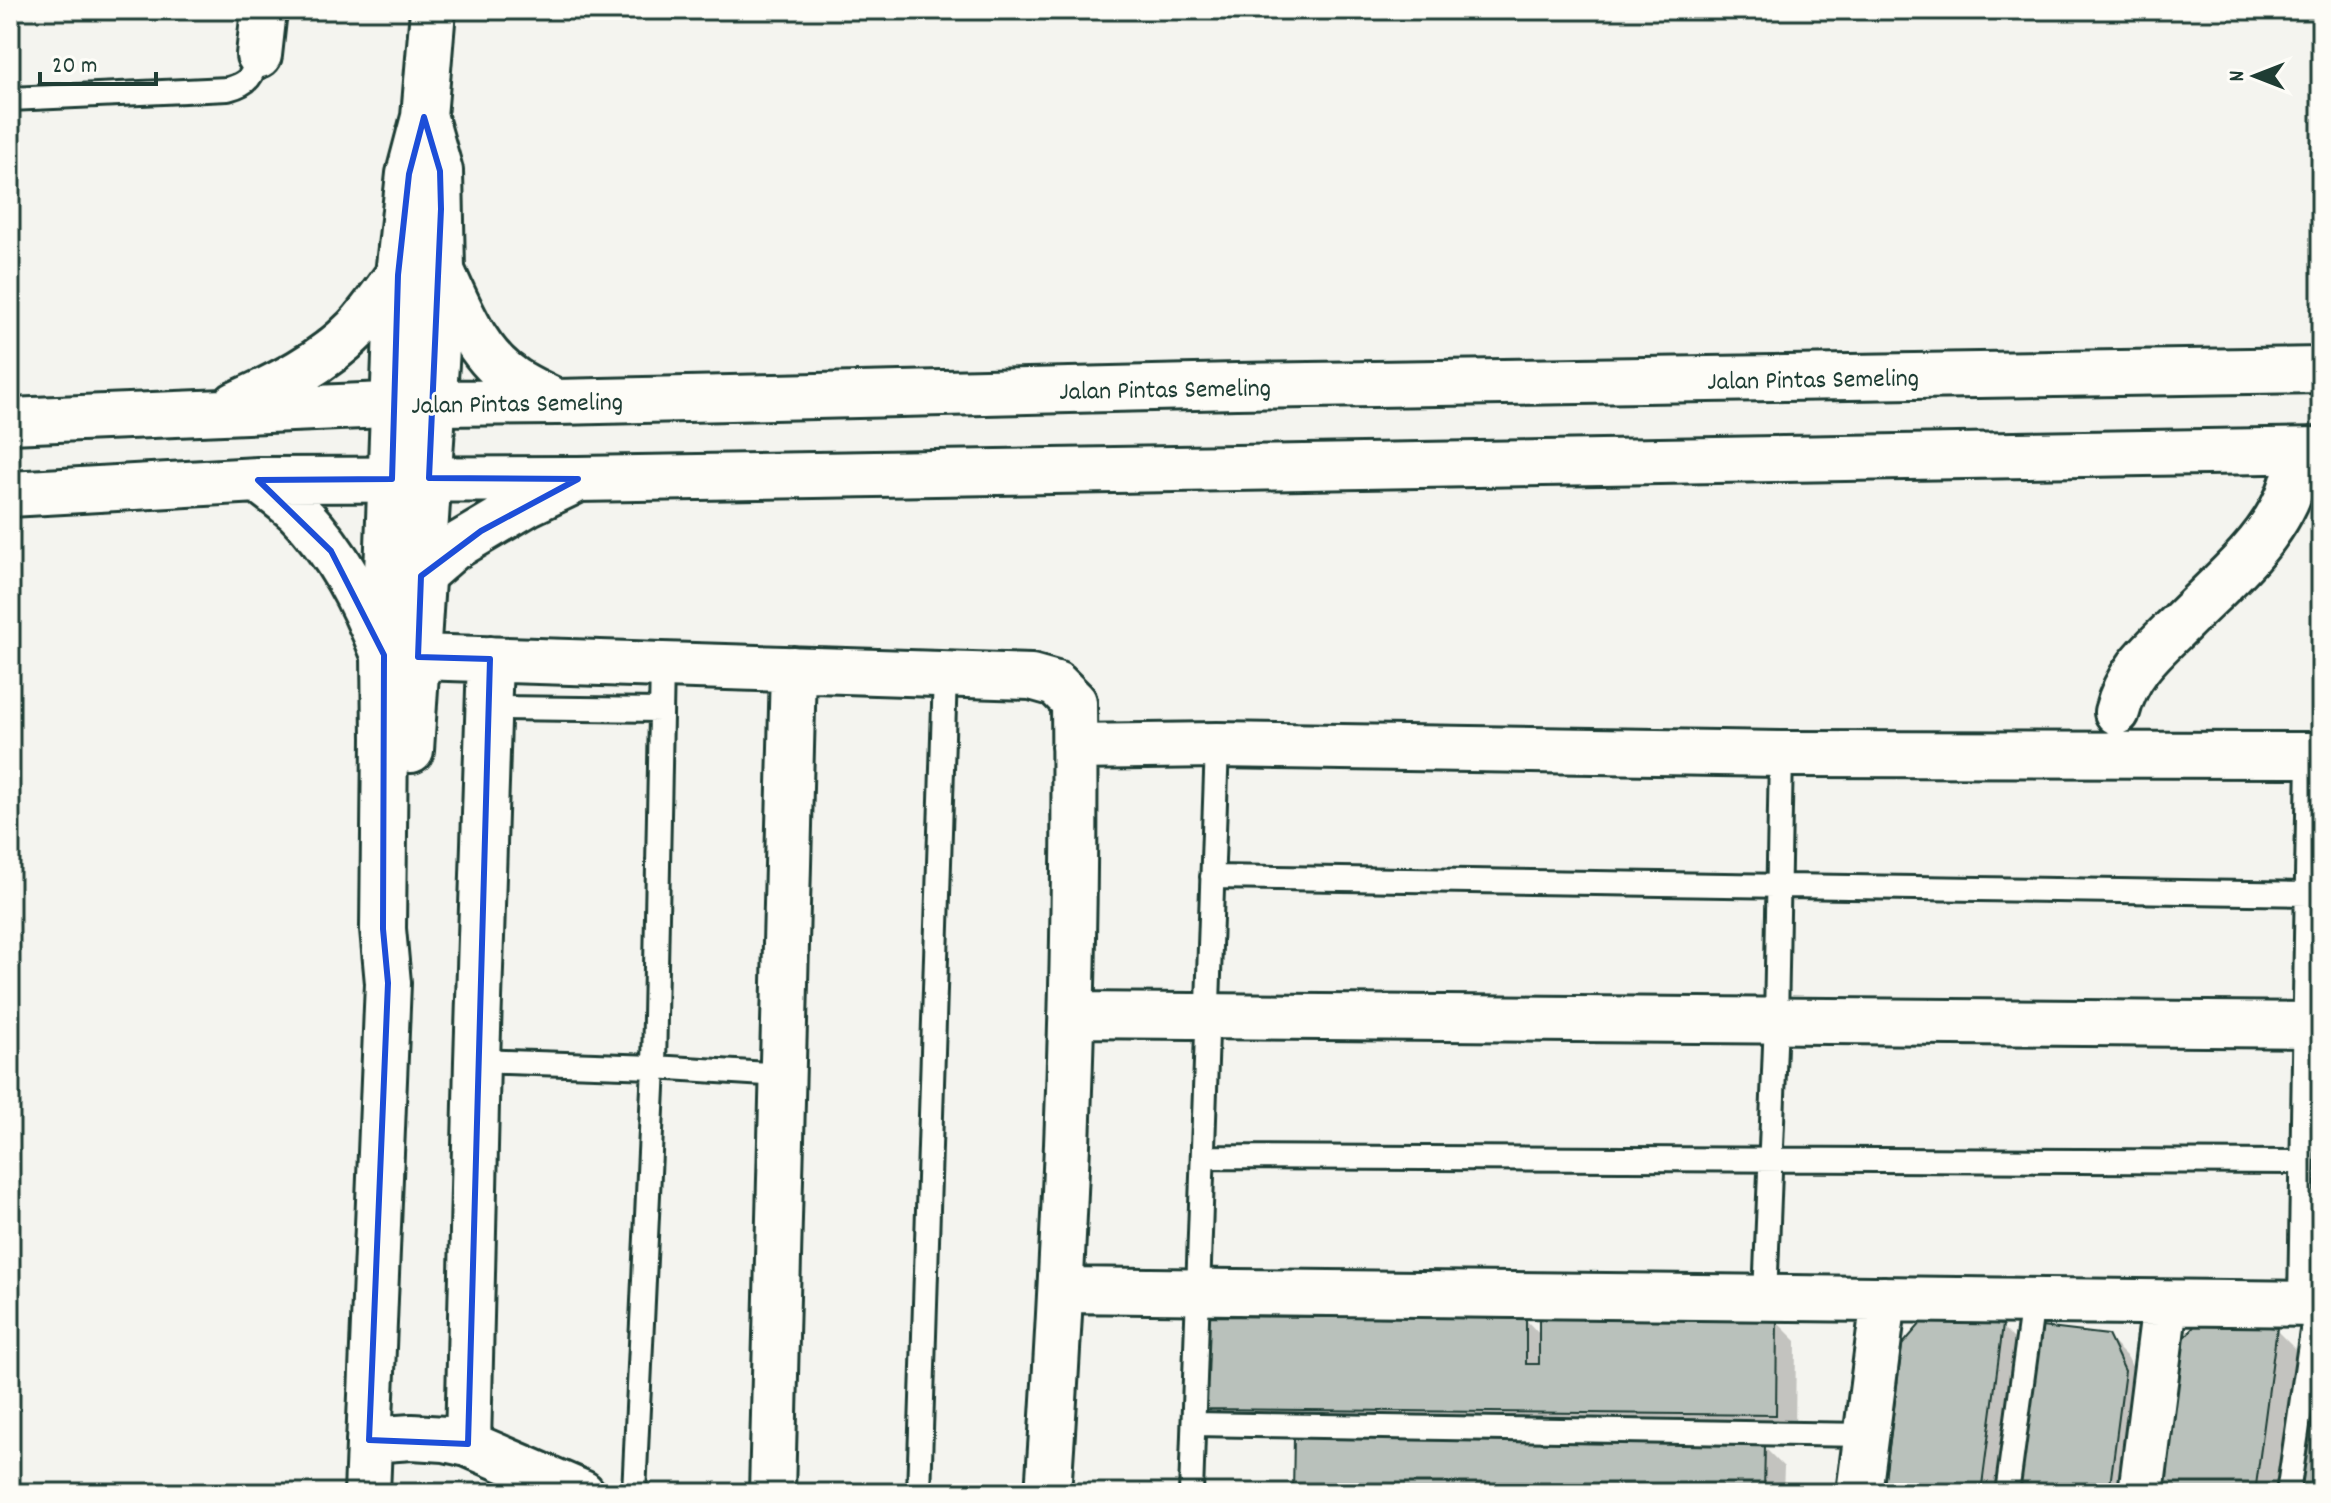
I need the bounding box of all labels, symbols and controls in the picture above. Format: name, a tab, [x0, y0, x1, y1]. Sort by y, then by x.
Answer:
scale bar	[40, 36, 156, 86]
north arrow	[2215, 36, 2295, 116]
text: 20 m	[52, 50, 98, 84]
text: N	[2223, 70, 2254, 81]
street label: Jalan Pintas Semeling	[1707, 361, 1919, 402]
street label: Jalan Pintas Semeling	[1059, 371, 1271, 412]
street label: Jalan Pintas Semeling	[411, 385, 623, 426]

